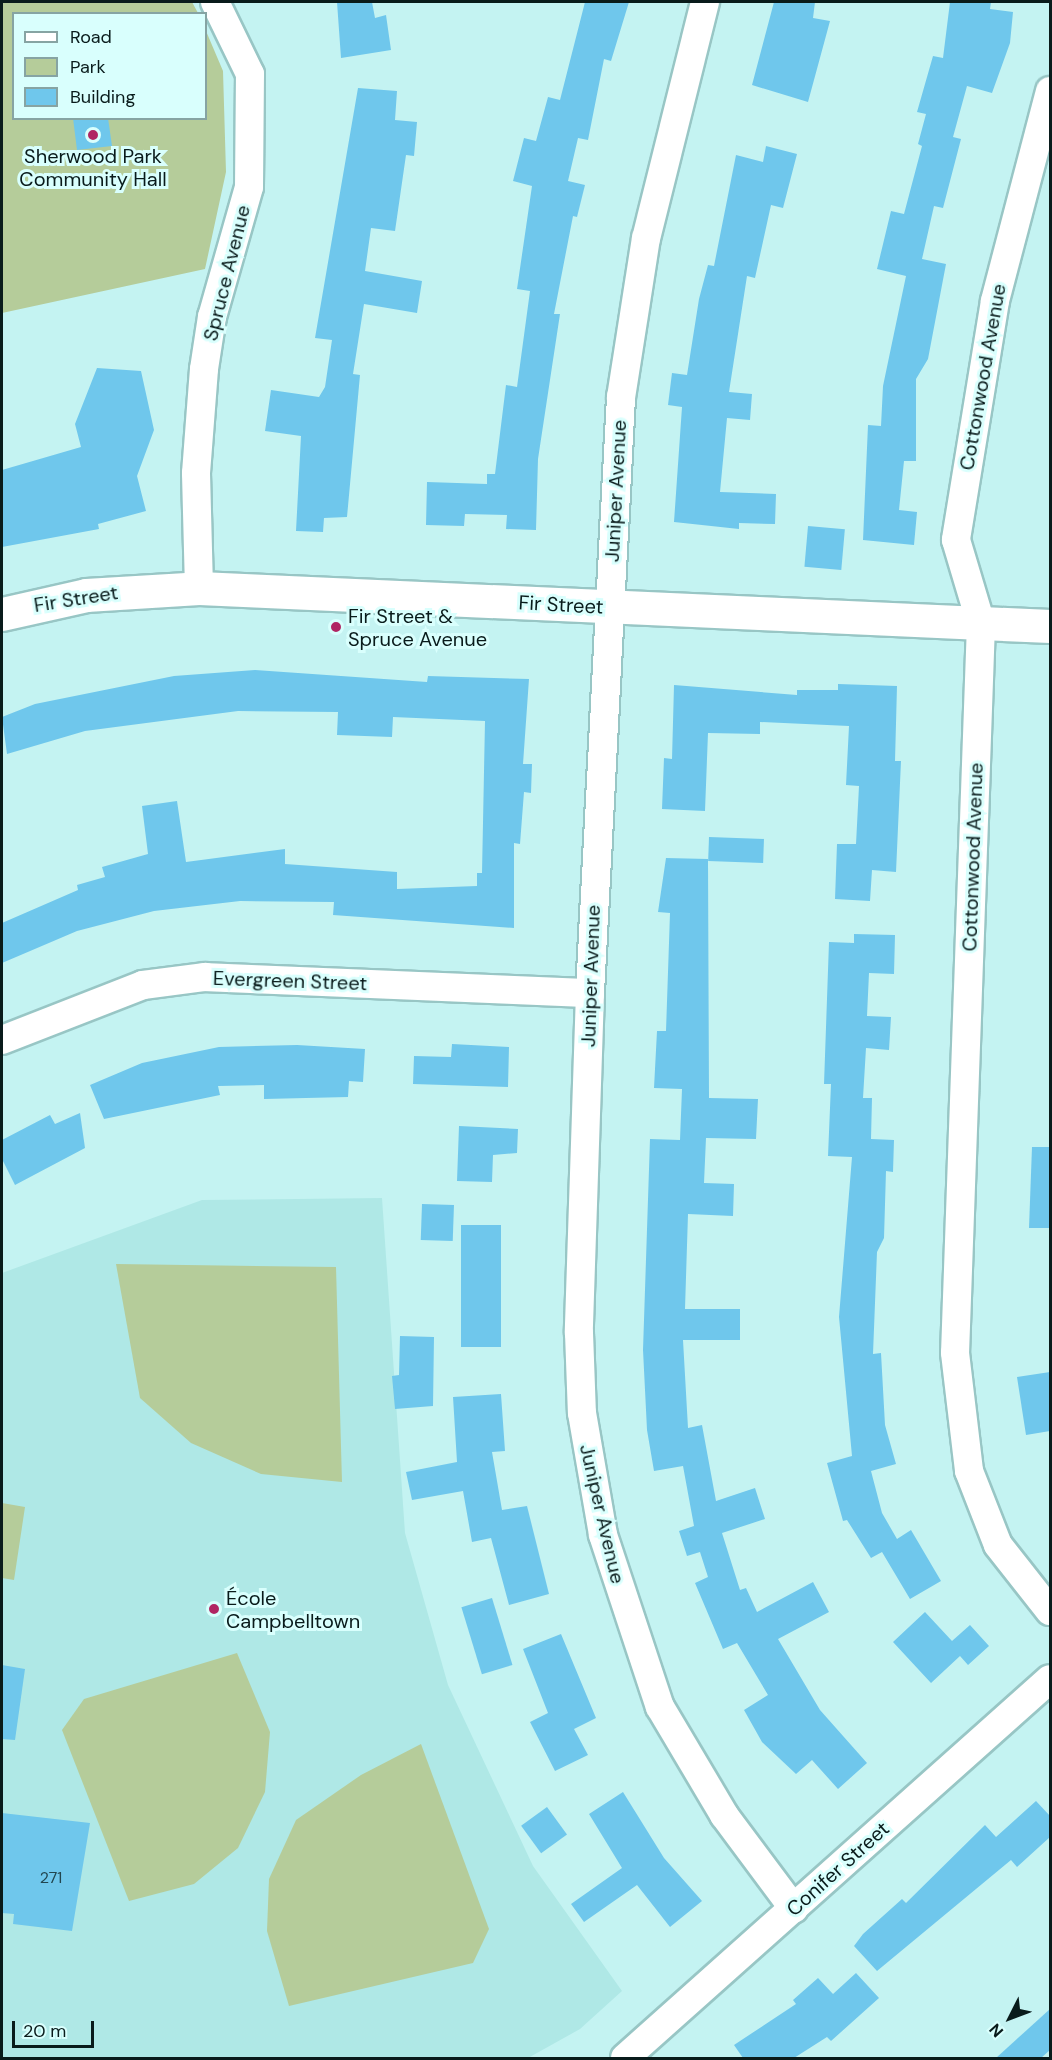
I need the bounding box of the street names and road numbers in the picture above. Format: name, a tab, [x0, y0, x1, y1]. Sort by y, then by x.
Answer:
street label: Spruce Avenue	[199, 203, 255, 343]
street label: Cottonwood Avenue	[955, 282, 1011, 472]
street label: Juniper Avenue	[600, 419, 632, 563]
street label: Fir Street	[32, 581, 120, 617]
street label: Fir Street	[518, 591, 604, 619]
street label: Cottonwood Avenue	[958, 762, 988, 952]
street label: Juniper Avenue	[577, 904, 605, 1048]
street label: Evergreen Street	[213, 966, 367, 996]
street label: Juniper Avenue	[574, 1442, 630, 1586]
street label: Conifer Street	[782, 1817, 894, 1921]

